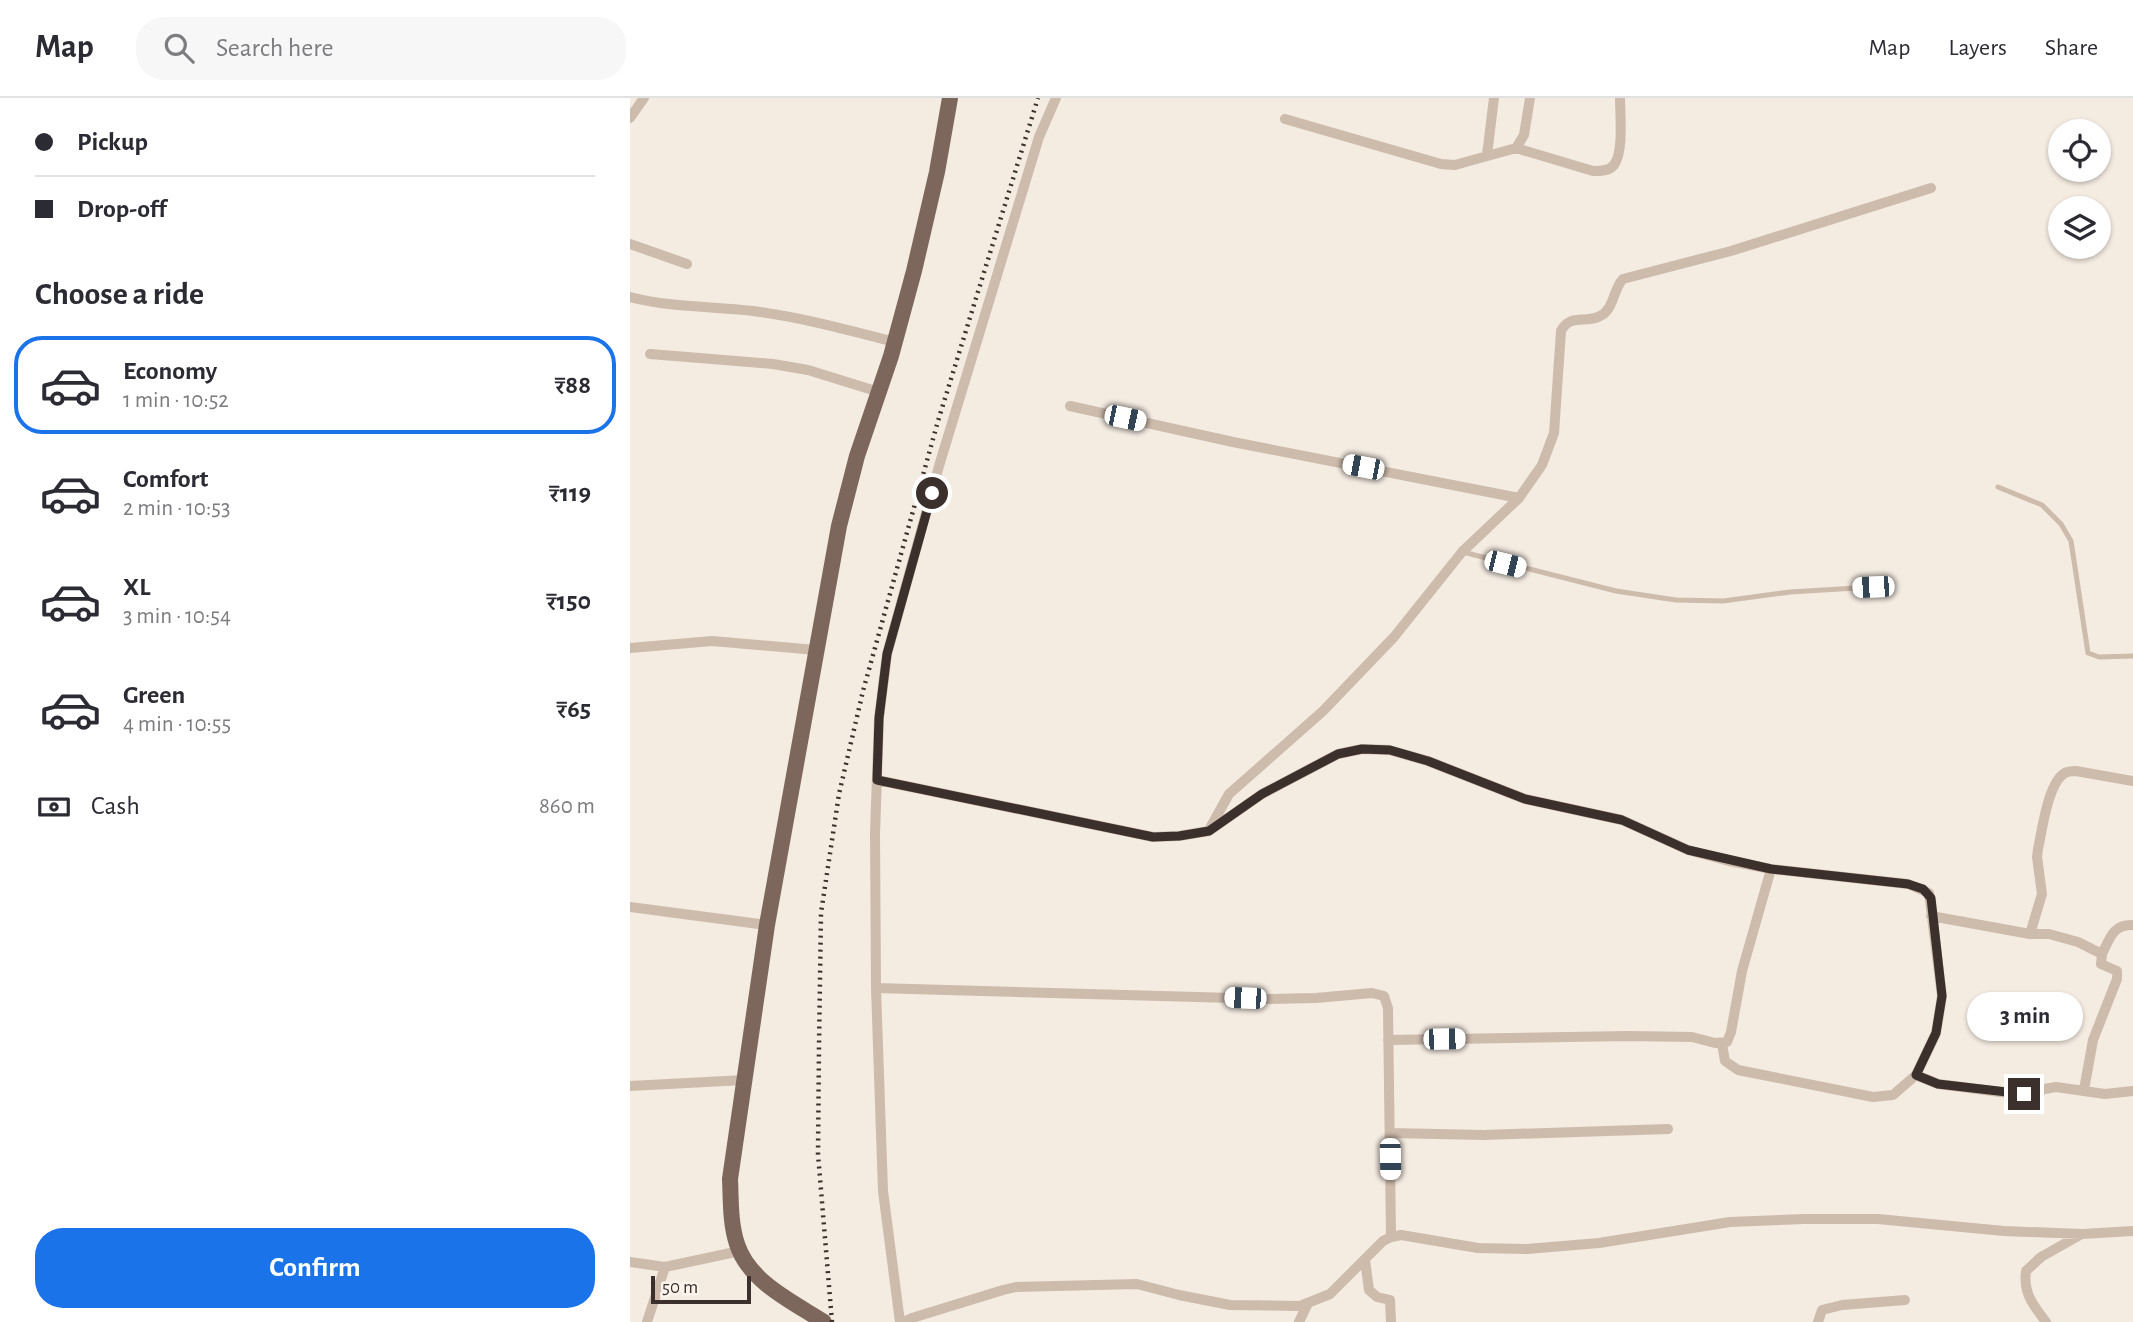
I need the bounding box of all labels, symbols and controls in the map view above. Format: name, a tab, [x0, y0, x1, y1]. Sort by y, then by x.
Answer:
search box	[136, 17, 626, 80]
icon: search	[160, 29, 198, 67]
text: Map	[35, 31, 94, 64]
text: Search here	[216, 35, 334, 61]
text: Map	[1868, 36, 1910, 60]
text: Layers	[1948, 36, 2007, 60]
text: Share	[2045, 36, 2098, 60]
map controls	[2048, 119, 2111, 259]
button: locate	[2048, 119, 2111, 182]
text: Pickup	[77, 129, 148, 155]
text: Drop-off	[77, 196, 166, 222]
button: layers	[2048, 196, 2111, 259]
text: Choose a ride	[35, 278, 204, 310]
icon: car	[39, 354, 102, 417]
text: Economy	[123, 358, 217, 384]
text: ₹88	[554, 372, 591, 398]
text: 1 min · 10:52	[123, 389, 229, 412]
car	[1103, 403, 1148, 433]
car	[1341, 453, 1386, 481]
icon: car	[39, 462, 102, 525]
text: Comfort	[123, 466, 208, 492]
route start	[916, 477, 948, 509]
text: ₹119	[549, 480, 591, 506]
text: 2 min · 10:53	[123, 497, 230, 520]
car	[1483, 549, 1528, 579]
icon: car	[39, 570, 102, 633]
text: XL	[123, 574, 150, 600]
car	[1852, 576, 1895, 598]
text: ₹150	[546, 588, 591, 614]
text: 3 min · 10:54	[123, 605, 231, 628]
icon: car	[39, 678, 102, 741]
text: Green	[123, 682, 185, 708]
text: ₹65	[556, 696, 591, 722]
text: 4 min · 10:55	[123, 713, 231, 736]
icon: cash	[35, 788, 73, 826]
text: Cash	[91, 793, 140, 819]
text: 860 m	[539, 795, 595, 818]
car	[1224, 987, 1267, 1009]
callout: 3 min	[1966, 992, 2082, 1042]
text: 3 min	[2000, 1005, 2050, 1028]
car	[1423, 1028, 1466, 1050]
route end	[2008, 1078, 2040, 1110]
car	[1380, 1138, 1401, 1180]
button: Confirm	[35, 1228, 595, 1308]
scale bar	[651, 1273, 751, 1305]
text: 50 m	[662, 1278, 698, 1297]

